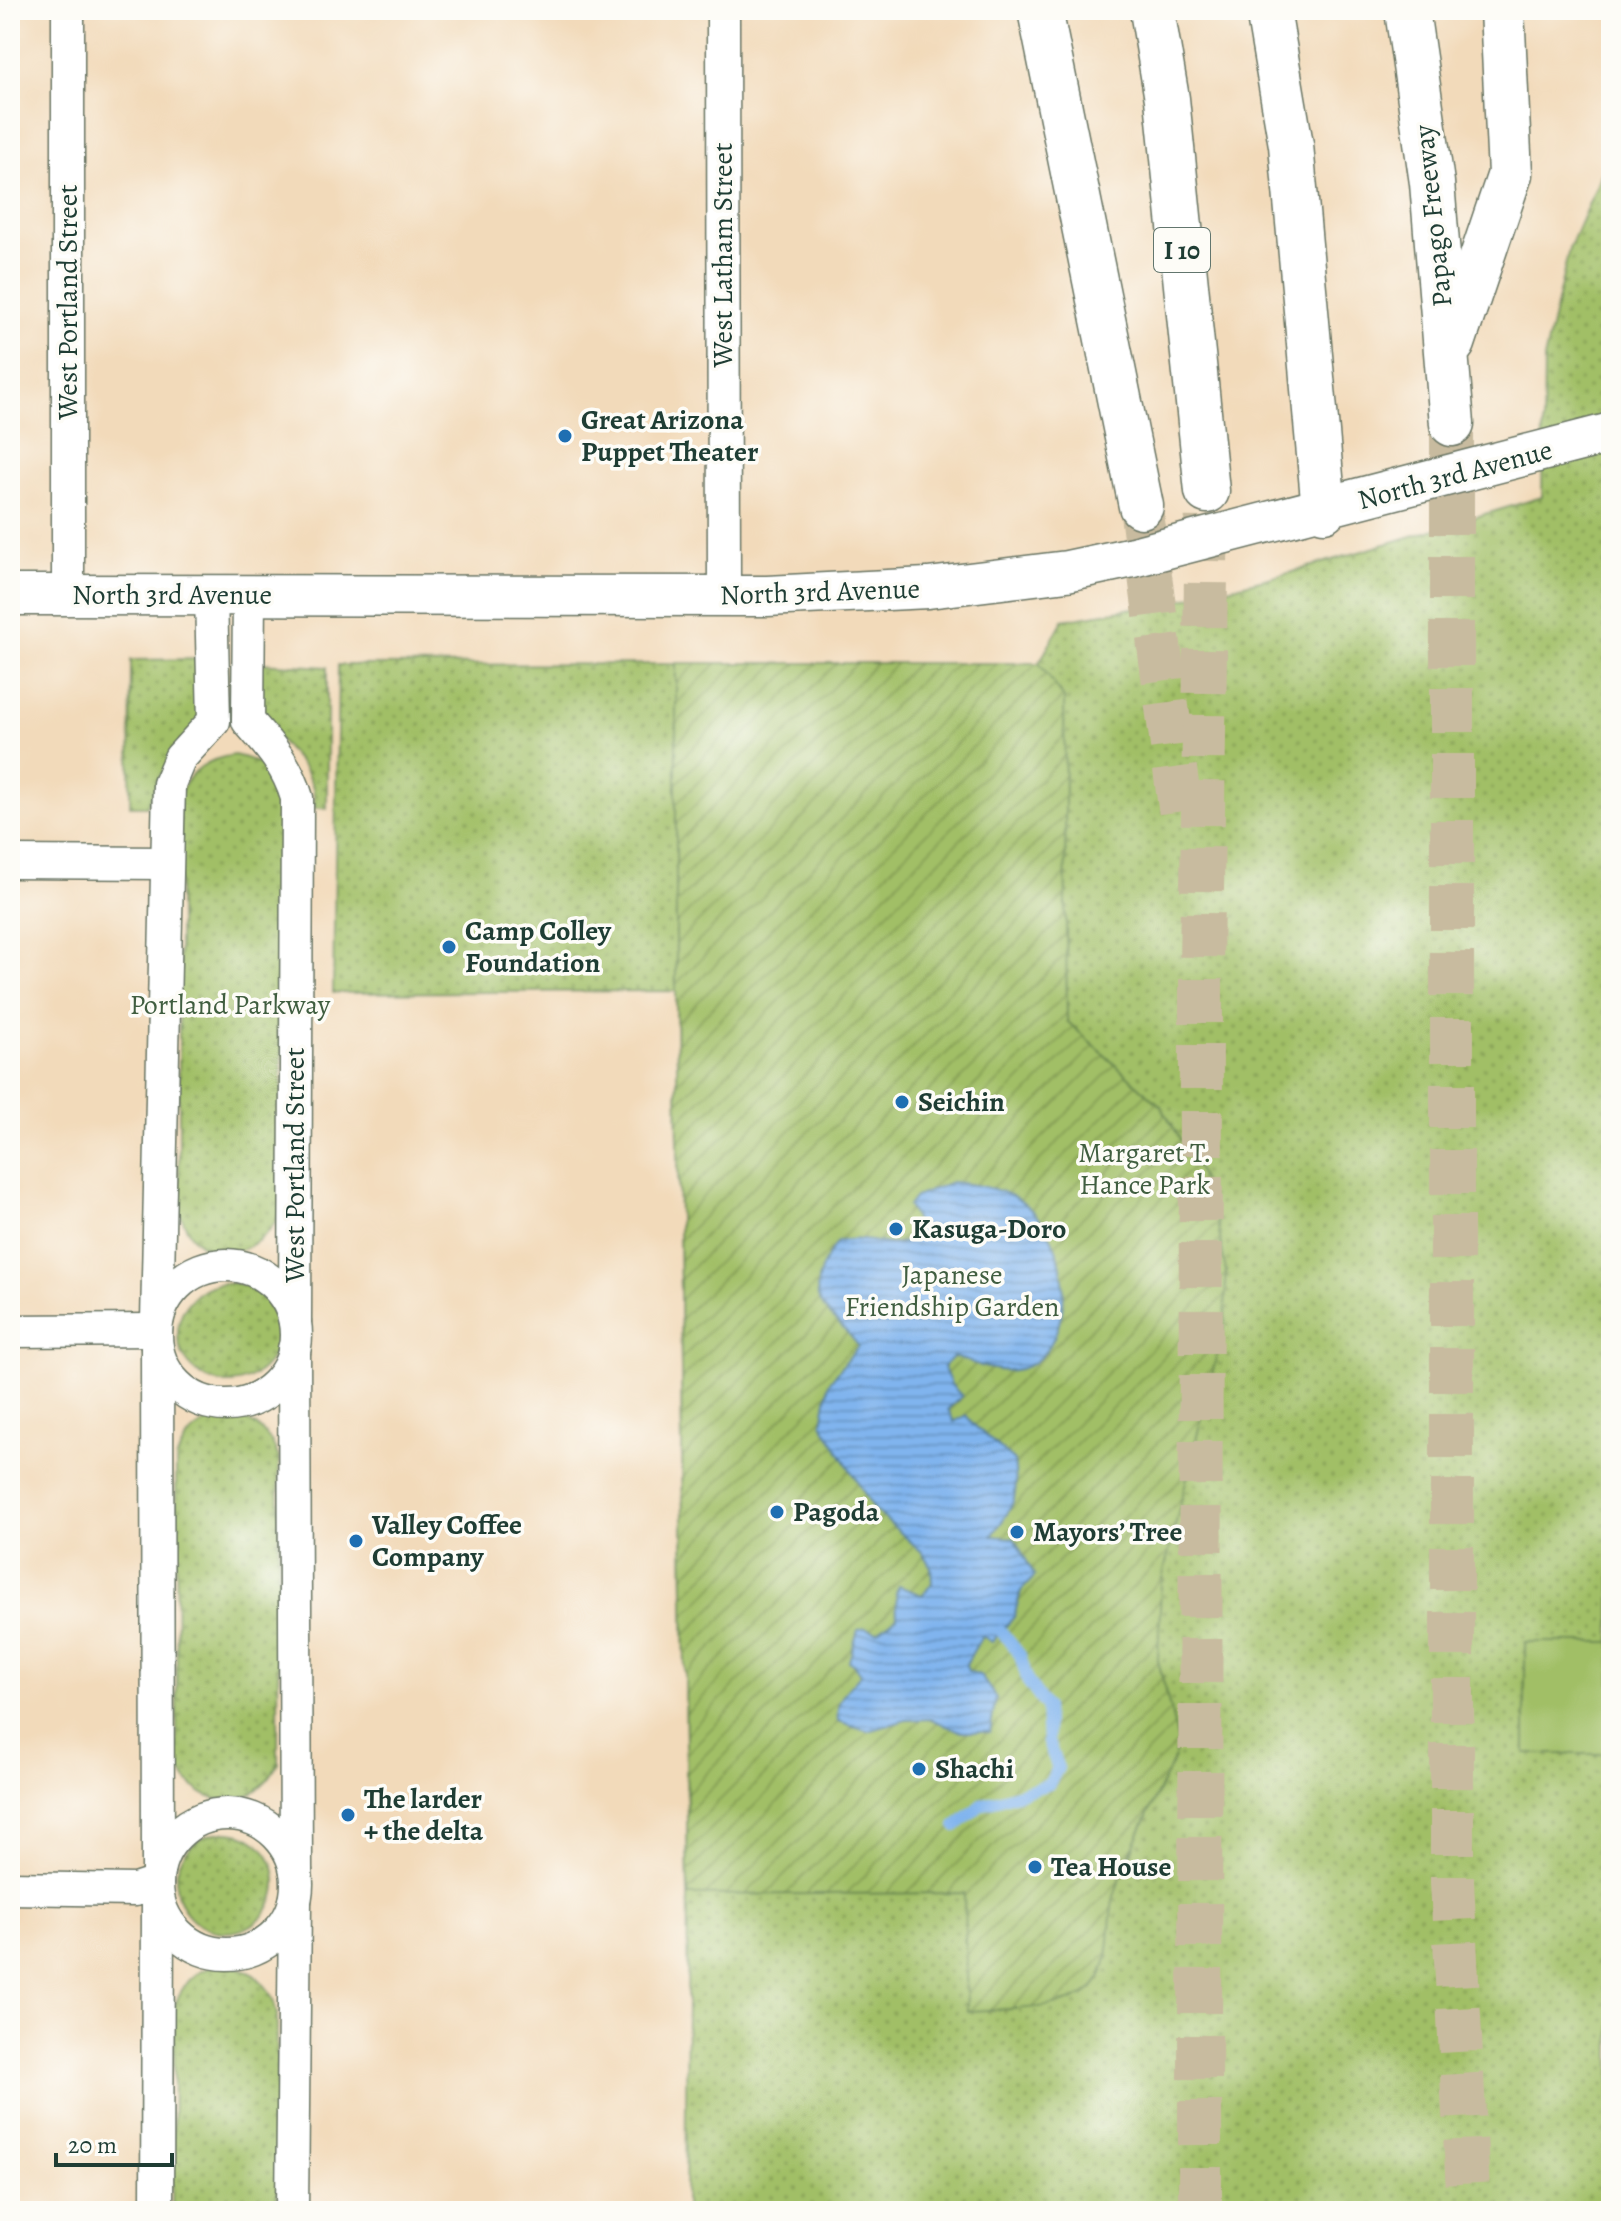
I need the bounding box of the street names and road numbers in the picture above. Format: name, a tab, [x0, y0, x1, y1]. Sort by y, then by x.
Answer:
street label: Papago Freeway	[1404, 123, 1461, 309]
street label: West Latham Street	[704, 143, 742, 368]
street label: West Portland Street	[49, 184, 87, 421]
road number: I 10	[1154, 228, 1210, 272]
street label: North 3rd Avenue	[1353, 431, 1557, 519]
street label: North 3rd Avenue	[719, 570, 921, 614]
street label: North 3rd Avenue	[72, 576, 272, 614]
street label: West Portland Street	[276, 1047, 314, 1284]

